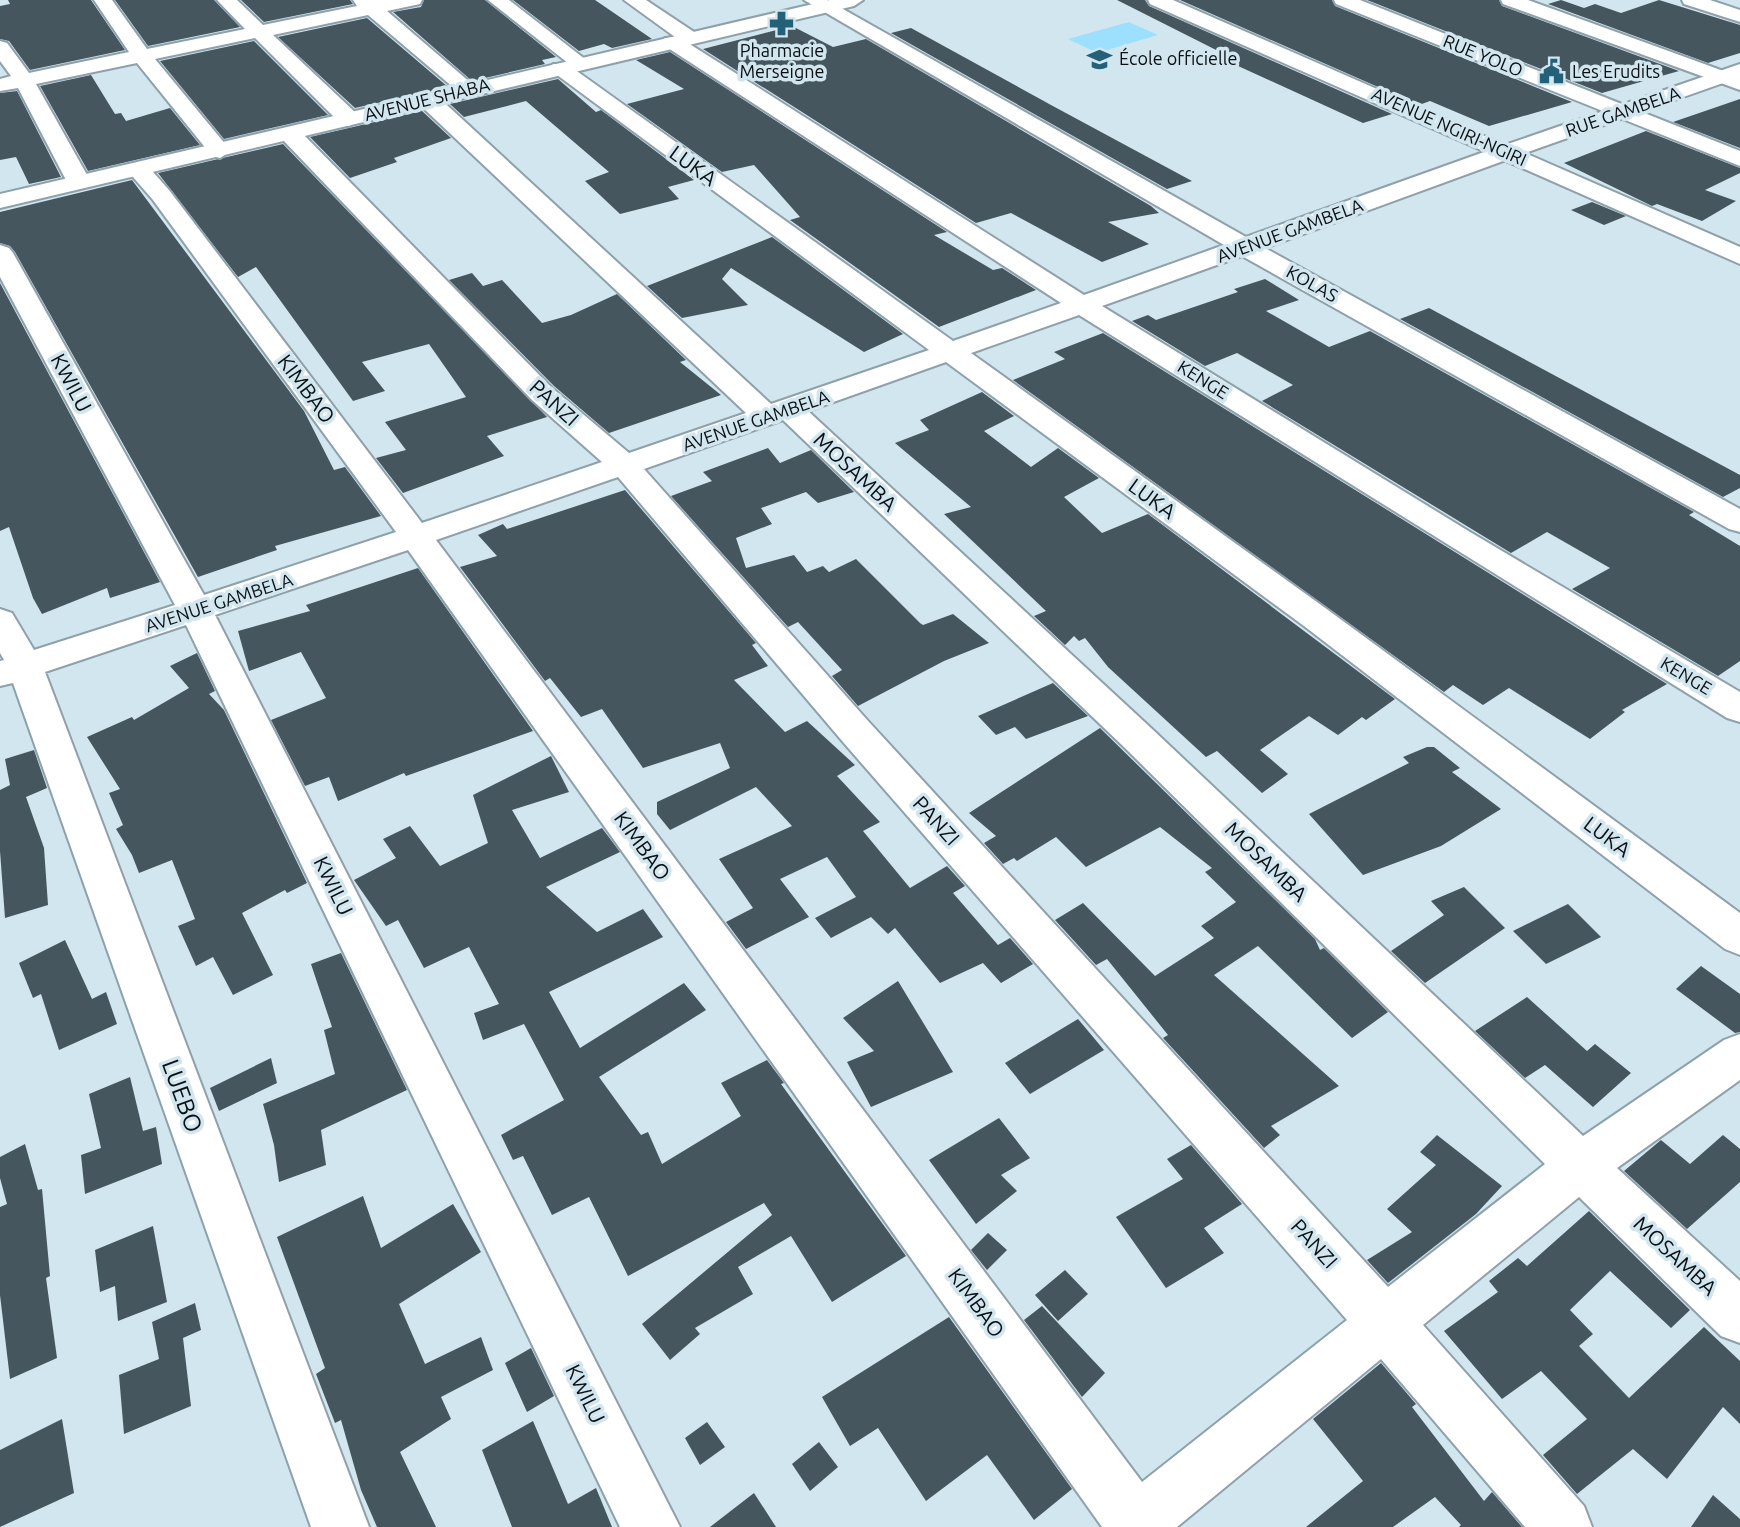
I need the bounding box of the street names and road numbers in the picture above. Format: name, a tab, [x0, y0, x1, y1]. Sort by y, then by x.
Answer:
street label: RUE YOLO	[1441, 30, 1526, 80]
street label: AVENUE SHABA	[362, 74, 492, 124]
street label: RUE GAMBELA	[1563, 82, 1683, 140]
street label: AVENUE NGIRI-NGIRI	[1369, 83, 1530, 169]
street label: LUKA	[665, 140, 722, 190]
street label: AVENUE GAMBELA	[1214, 194, 1366, 266]
street label: KOLAS	[1283, 261, 1342, 305]
street label: KWILU	[47, 349, 97, 416]
street label: KIMBAO	[273, 349, 340, 427]
street label: KENGE	[1175, 356, 1233, 402]
street label: PANZI	[525, 374, 584, 430]
street label: AVENUE GAMBELA	[680, 385, 832, 455]
street label: MOSAMBA	[809, 427, 902, 516]
street label: LUKA	[1124, 473, 1181, 523]
street label: AVENUE GAMBELA	[142, 569, 295, 635]
street label: KENGE	[1657, 652, 1716, 698]
street label: PANZI	[909, 791, 965, 850]
street label: KIMBAO	[610, 806, 676, 885]
street label: LUKA	[1580, 811, 1636, 862]
street label: MOSAMBA	[1221, 816, 1313, 906]
street label: KWILU	[309, 852, 358, 919]
street label: LUEBO	[157, 1056, 208, 1136]
street label: MOSAMBA	[1629, 1211, 1722, 1300]
street label: PANZI	[1287, 1214, 1343, 1273]
street label: KIMBAO	[944, 1263, 1010, 1342]
street label: KWILU	[561, 1360, 610, 1427]

